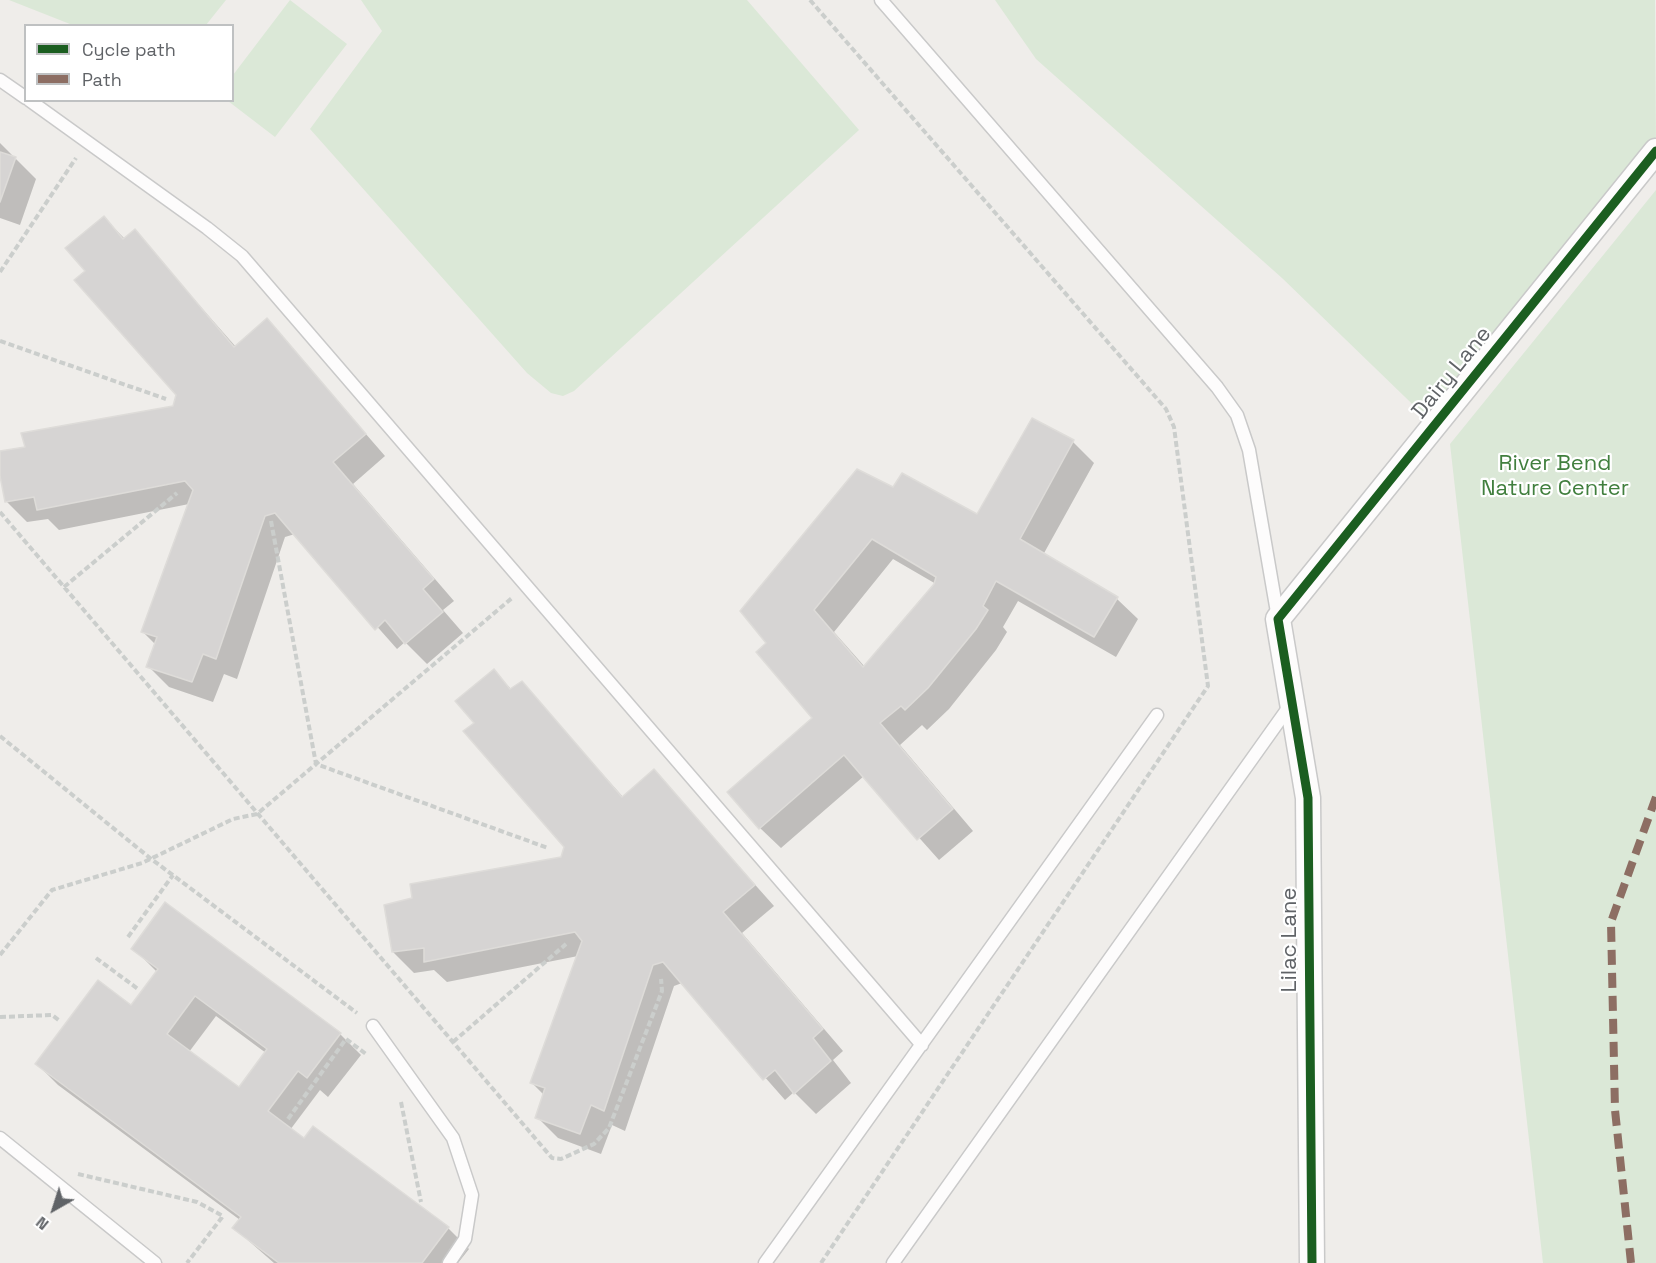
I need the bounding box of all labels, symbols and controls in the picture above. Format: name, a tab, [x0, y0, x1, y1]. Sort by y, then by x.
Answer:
legend	[24, 24, 234, 102]
text: Cycle path	[82, 38, 176, 61]
text: Path	[82, 68, 122, 91]
street label: Dairy Lane	[1407, 321, 1497, 425]
park label: River Bend Nature Center	[1481, 451, 1629, 502]
street label: Lilac Lane	[1277, 887, 1303, 993]
north arrow	[24, 1179, 84, 1239]
text: N	[32, 1212, 53, 1235]

